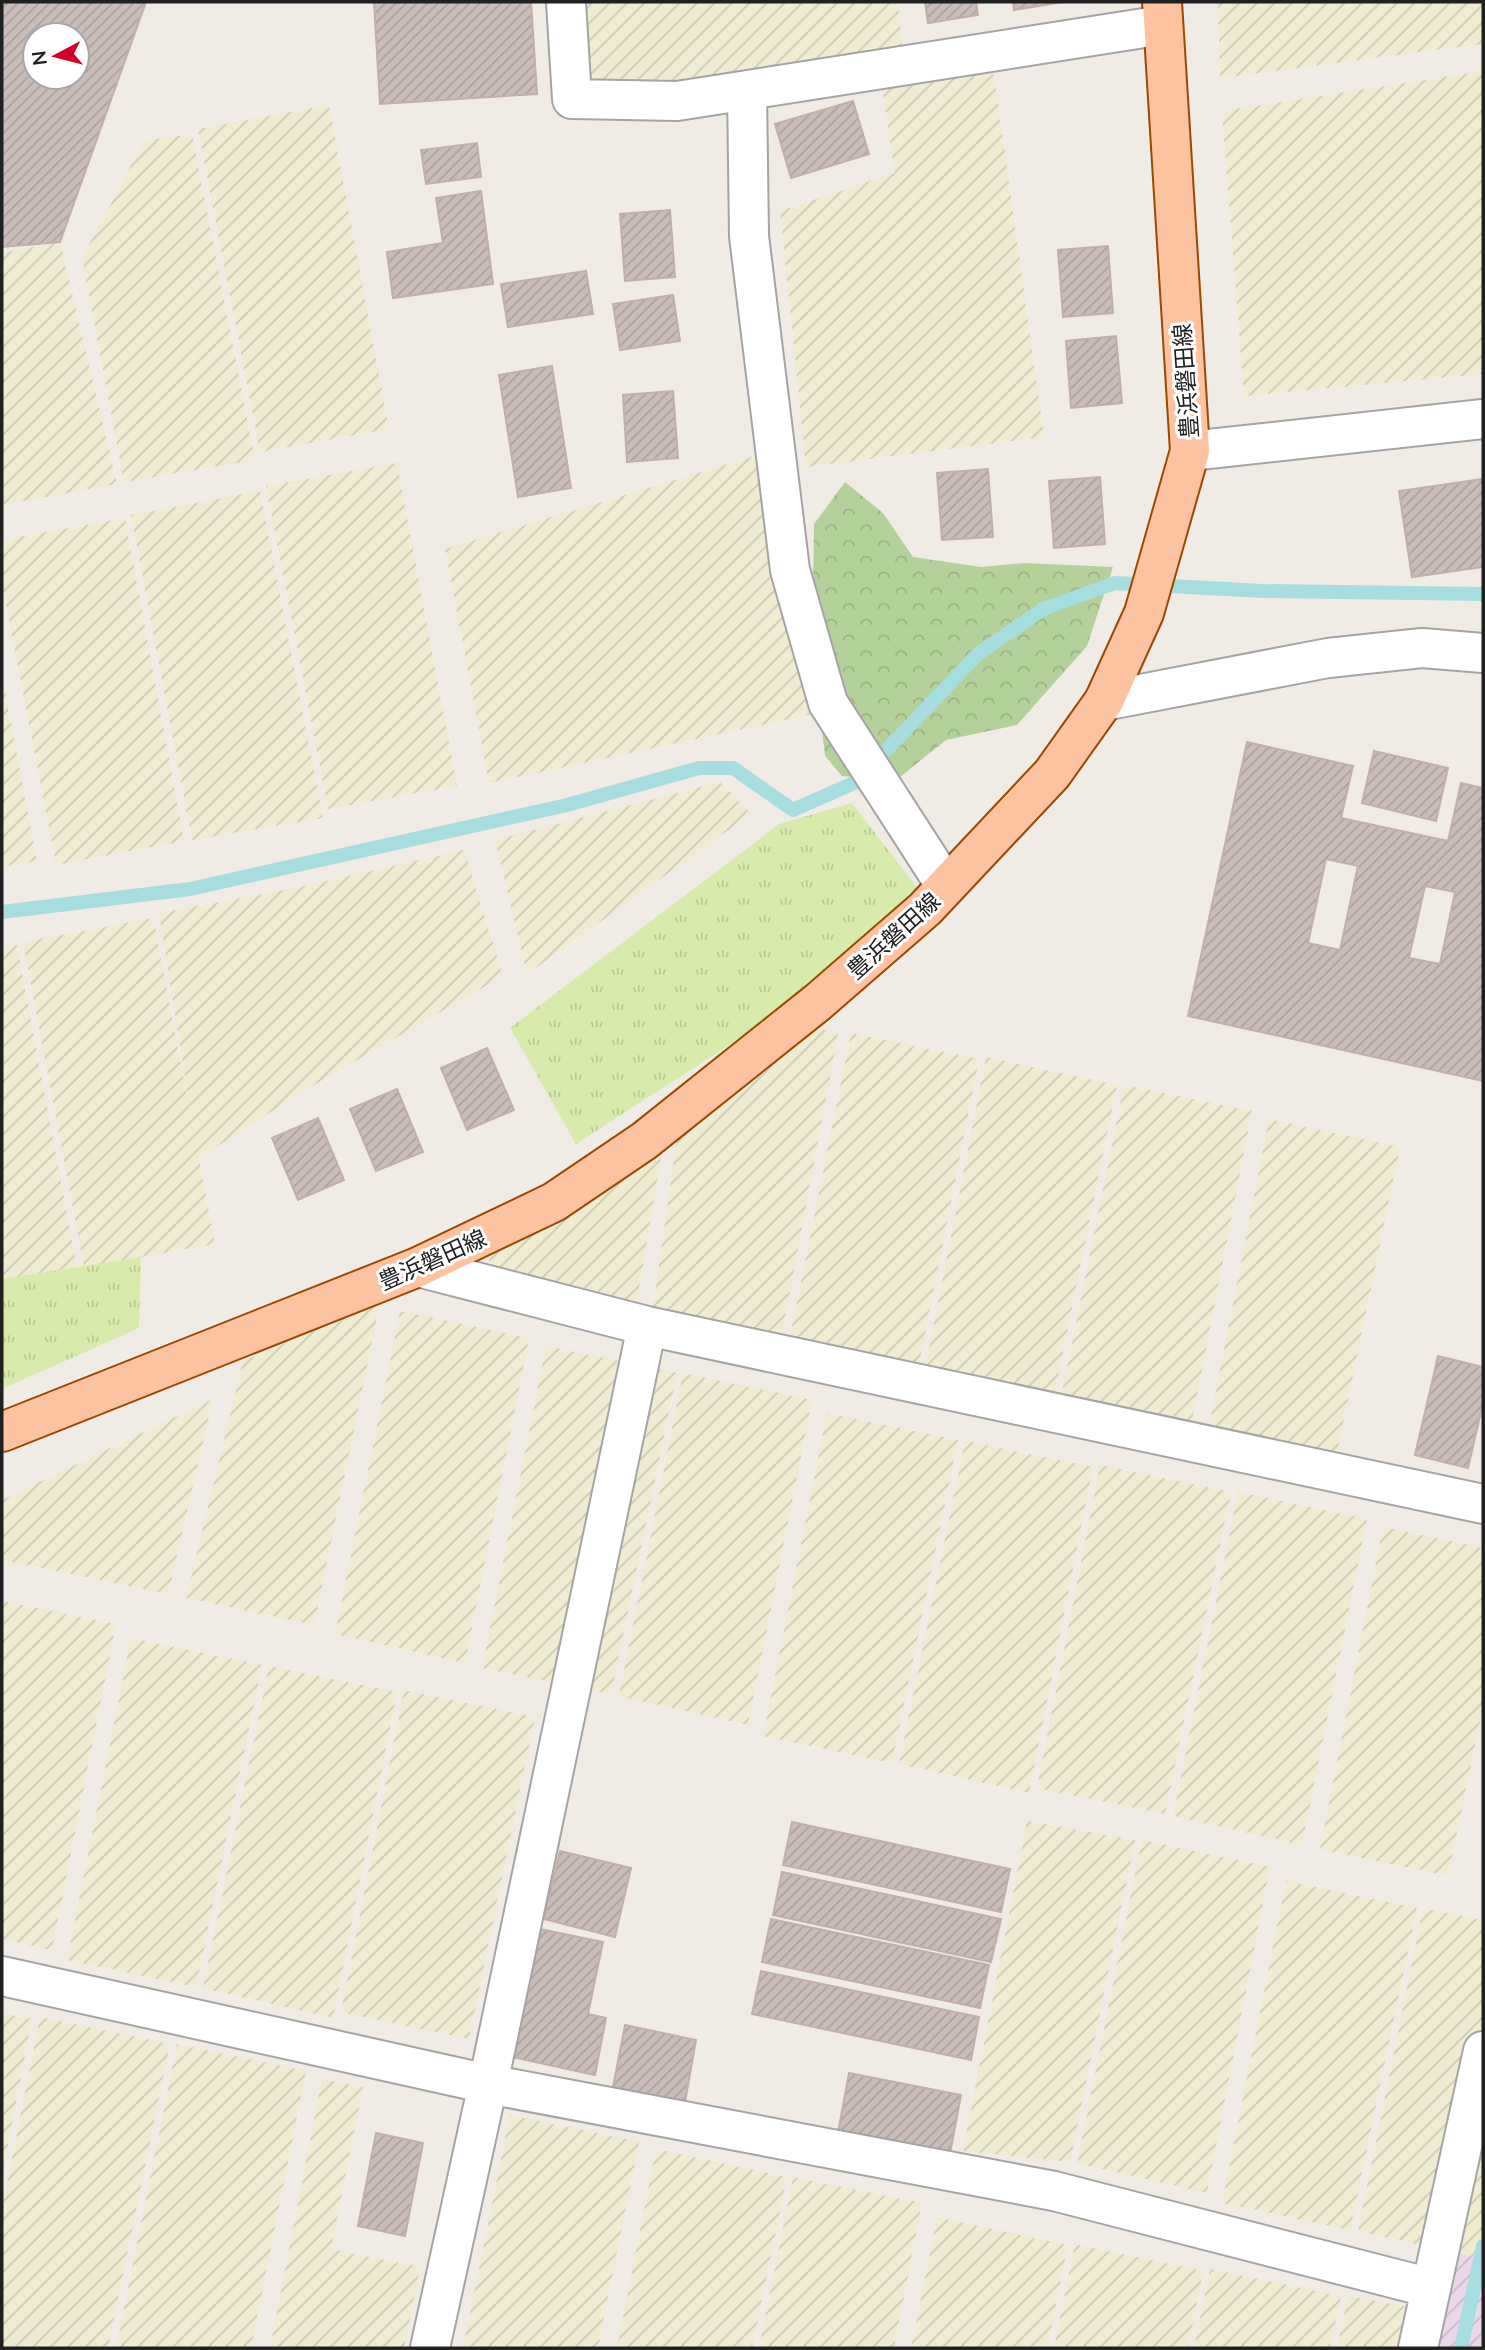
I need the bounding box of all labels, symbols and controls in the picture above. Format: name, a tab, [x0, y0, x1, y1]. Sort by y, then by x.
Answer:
north arrow	[21, 21, 91, 91]
text: N	[26, 49, 51, 67]
street label: 豊浜磐田線	[1167, 323, 1203, 439]
street label: 豊浜磐田線	[841, 886, 945, 984]
street label: 豊浜磐田線	[374, 1223, 490, 1295]

